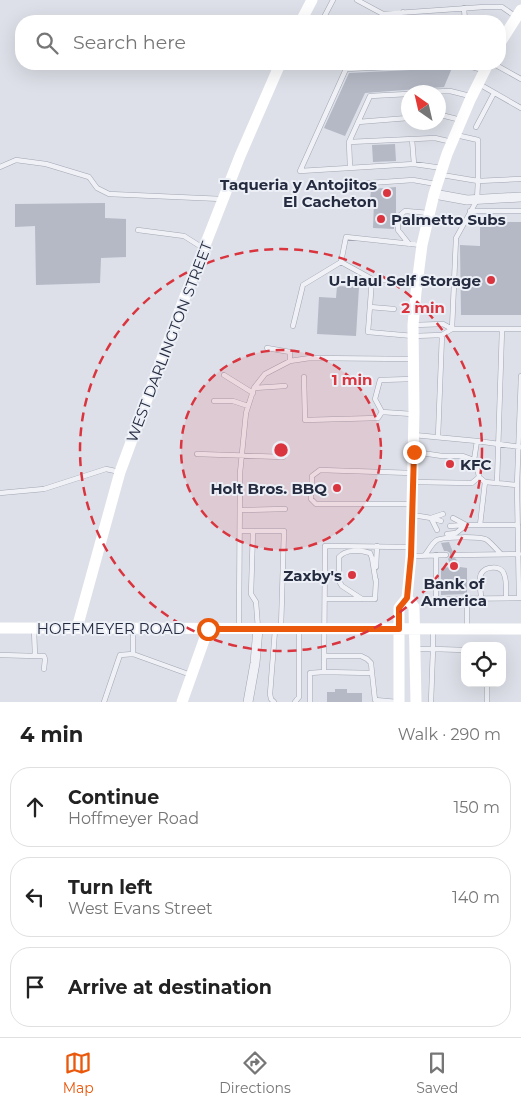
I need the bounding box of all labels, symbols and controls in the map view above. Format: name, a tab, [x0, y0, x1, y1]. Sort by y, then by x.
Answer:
search box	[15, 15, 506, 70]
icon: search	[33, 29, 61, 57]
text: Search here	[73, 31, 186, 54]
north arrow	[401, 85, 446, 130]
place label: Taqueria y Antojitos El Cacheton	[220, 175, 377, 211]
marker: Taqueria y Antojitos El Cacheton	[381, 187, 393, 199]
place label: Palmetto Subs	[391, 210, 506, 229]
marker: Palmetto Subs	[375, 213, 387, 225]
street label: WEST DARLINGTON STREET	[122, 239, 216, 445]
place label: U-Haul Self Storage	[329, 271, 481, 290]
marker: U-Haul Self Storage	[485, 274, 497, 286]
text: 2 min	[401, 298, 445, 317]
text: 1 min	[332, 370, 372, 389]
centre of rings	[272, 441, 290, 459]
route end	[403, 441, 426, 464]
place label: KFC	[460, 455, 492, 474]
marker: KFC	[444, 458, 456, 470]
place label: Holt Bros. BBQ	[210, 479, 327, 498]
marker: Holt Bros. BBQ	[331, 482, 343, 494]
marker: Bank of America	[448, 560, 460, 572]
place label: Zaxby's	[283, 566, 342, 585]
marker: Zaxby's	[346, 569, 358, 581]
place label: Bank of America	[420, 574, 487, 610]
route start	[197, 618, 220, 641]
street label: HOFFMEYER ROAD	[37, 619, 185, 638]
map controls	[461, 642, 506, 687]
button: locate	[461, 642, 506, 687]
text: 4 min	[20, 722, 83, 747]
text: Walk · 290 m	[398, 725, 501, 744]
text: Continue	[68, 786, 159, 809]
icon: ahead	[21, 793, 49, 821]
text: 150 m	[453, 798, 500, 817]
text: Hoffmeyer Road	[68, 809, 199, 828]
text: Turn left	[68, 876, 153, 899]
icon: left	[21, 883, 49, 911]
text: 140 m	[452, 888, 500, 907]
text: West Evans Street	[68, 899, 213, 918]
icon: arrive	[21, 973, 49, 1001]
text: Arrive at destination	[68, 976, 272, 999]
tab: Map	[63, 1049, 94, 1097]
tab: Directions	[219, 1049, 291, 1097]
tab: Saved	[416, 1049, 458, 1097]

